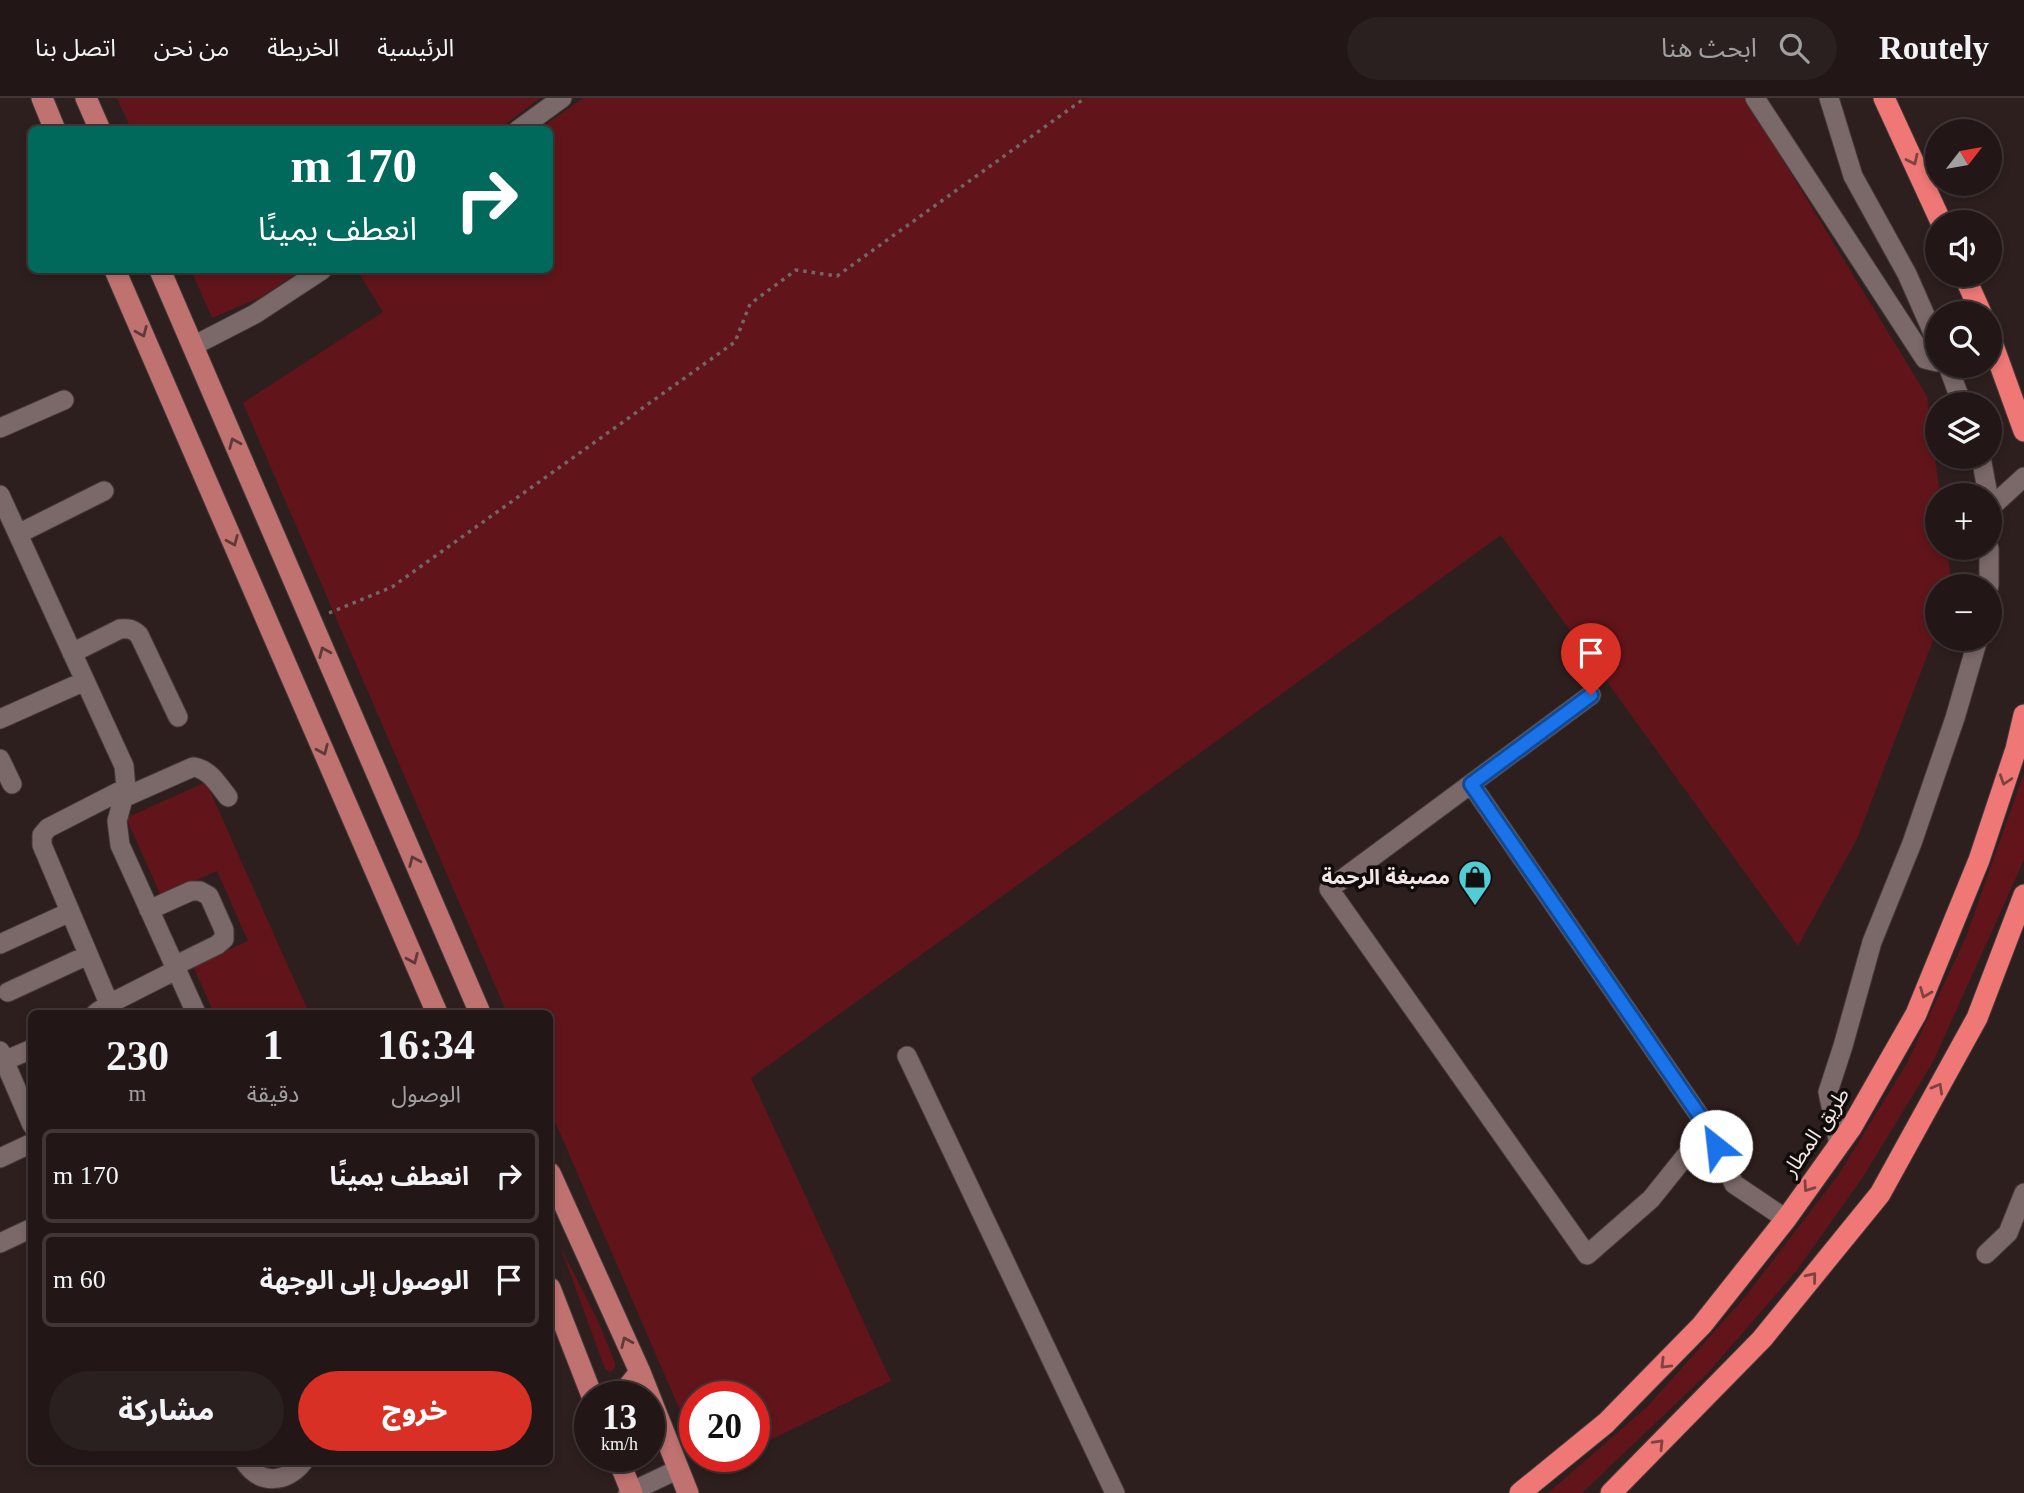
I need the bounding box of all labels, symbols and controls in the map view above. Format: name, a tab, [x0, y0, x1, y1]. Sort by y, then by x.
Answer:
search box	[1347, 17, 1837, 80]
icon: search	[1775, 29, 1813, 67]
text: Routely	[1879, 30, 1989, 66]
text: ابحث هنا	[1661, 34, 1757, 63]
text: اتصل بنا	[35, 35, 116, 61]
text: من نحن	[154, 35, 229, 61]
text: الخريطة	[267, 35, 339, 61]
text: الرئيسية	[377, 35, 454, 61]
north arrow	[1925, 119, 2002, 196]
map controls	[1925, 119, 2002, 651]
text: 170 m	[290, 138, 417, 193]
one-way arrow	[1905, 153, 1919, 165]
icon: right	[441, 154, 532, 245]
button: sound	[1925, 210, 2002, 287]
text: انعطف يمينًا	[258, 211, 417, 247]
button: search	[1925, 301, 2002, 378]
one-way arrow	[134, 325, 148, 337]
button: layers	[1925, 392, 2002, 469]
one-way arrow	[229, 437, 243, 449]
button: +	[1925, 483, 2002, 560]
one-way arrow	[225, 534, 239, 546]
button: −	[1925, 574, 2002, 651]
pin	[1561, 623, 1621, 695]
icon: arrive	[1572, 634, 1610, 672]
one-way arrow	[318, 647, 332, 659]
one-way arrow	[315, 742, 329, 755]
one-way arrow	[1999, 774, 2013, 786]
one-way arrow	[408, 855, 422, 868]
shop icon: مصبغة الرحمة	[1456, 858, 1494, 907]
place label: مصبغة الرحمة	[1322, 865, 1450, 889]
one-way arrow	[405, 952, 419, 964]
one-way arrow	[1919, 986, 1933, 998]
text: 1	[263, 1022, 284, 1068]
text: 16:34	[377, 1022, 475, 1068]
text: 230	[106, 1033, 169, 1079]
text: m	[128, 1081, 146, 1106]
text: دقيقة	[247, 1082, 299, 1107]
text: الوصول	[391, 1082, 461, 1107]
street label: طريق المطار	[1777, 1083, 1855, 1182]
one-way arrow	[1930, 1083, 1943, 1096]
position arrow	[1679, 1109, 1753, 1183]
icon: right	[490, 1157, 528, 1195]
text: 170 m	[53, 1161, 119, 1190]
text: انعطف يمينًا	[330, 1162, 469, 1191]
one-way arrow	[1804, 1179, 1816, 1192]
icon: arrive	[490, 1261, 528, 1299]
text: 60 m	[53, 1265, 106, 1294]
text: الوصول إلى الوجهة	[260, 1266, 469, 1295]
one-way arrow	[1804, 1272, 1817, 1284]
one-way arrow	[620, 1337, 634, 1349]
one-way arrow	[1660, 1355, 1673, 1368]
button: مشاركة	[49, 1371, 284, 1451]
button: خروج	[298, 1371, 532, 1451]
speed limit sign: 20	[679, 1381, 770, 1472]
text: 13	[602, 1398, 637, 1437]
text: km/h	[601, 1434, 638, 1454]
one-way arrow	[1650, 1440, 1663, 1453]

